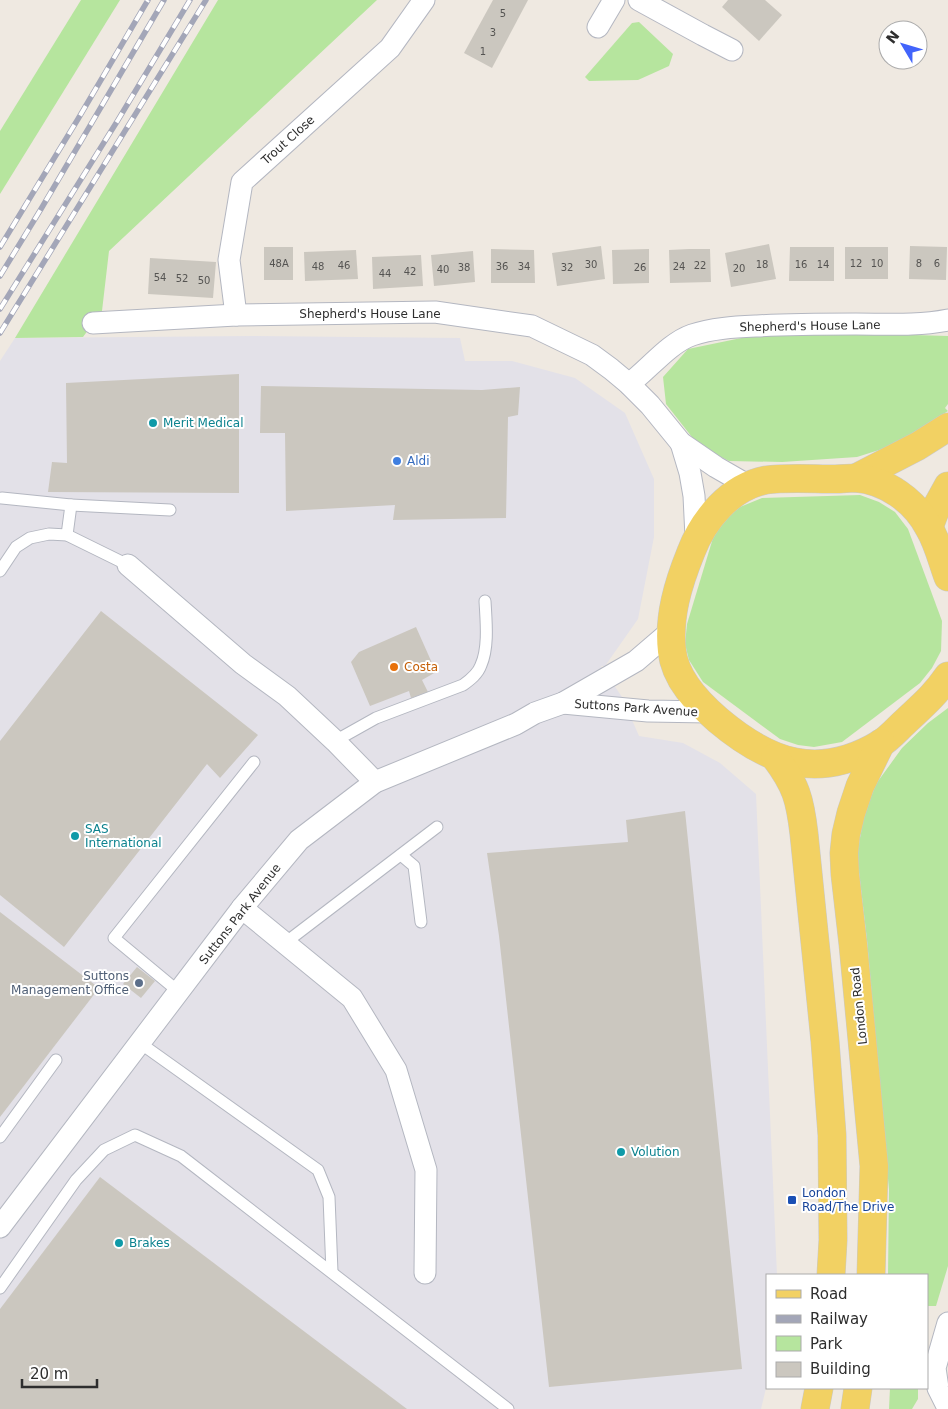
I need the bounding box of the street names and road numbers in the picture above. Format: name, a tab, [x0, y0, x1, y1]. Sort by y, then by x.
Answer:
street label: Trout Close	[258, 113, 317, 168]
street label: Shepherd's House Lane	[299, 307, 441, 321]
street label: Shepherd's House Lane	[739, 318, 881, 334]
street label: Suttons Park Avenue	[574, 697, 698, 719]
street label: Suttons Park Avenue	[196, 861, 284, 967]
street label: London Road	[848, 967, 870, 1045]

